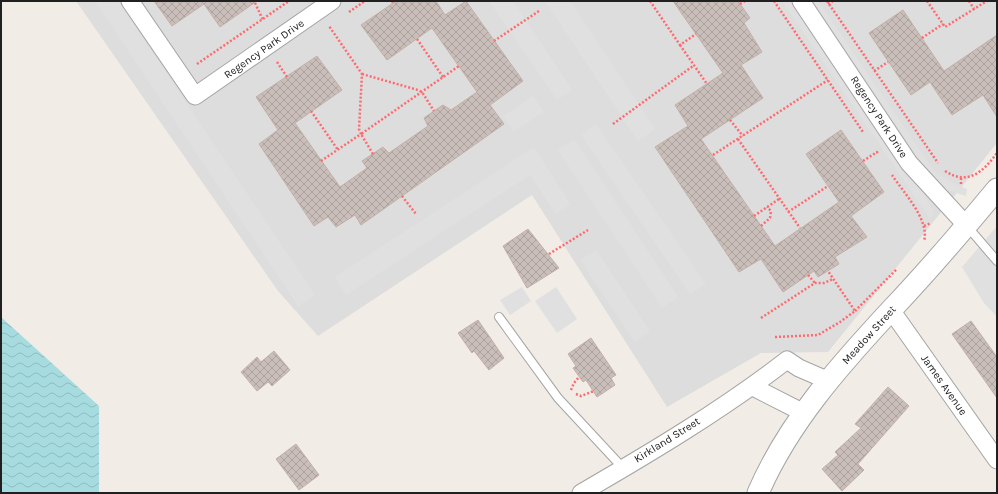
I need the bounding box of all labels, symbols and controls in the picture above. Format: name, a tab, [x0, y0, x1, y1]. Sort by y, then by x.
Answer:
street label: Regency Park Drive	[221, 16, 307, 82]
street label: Regency Park Drive	[848, 74, 910, 161]
street label: Meadow Street	[839, 303, 899, 367]
street label: James Avenue	[918, 352, 970, 418]
street label: Kirkland Street	[632, 415, 702, 465]

